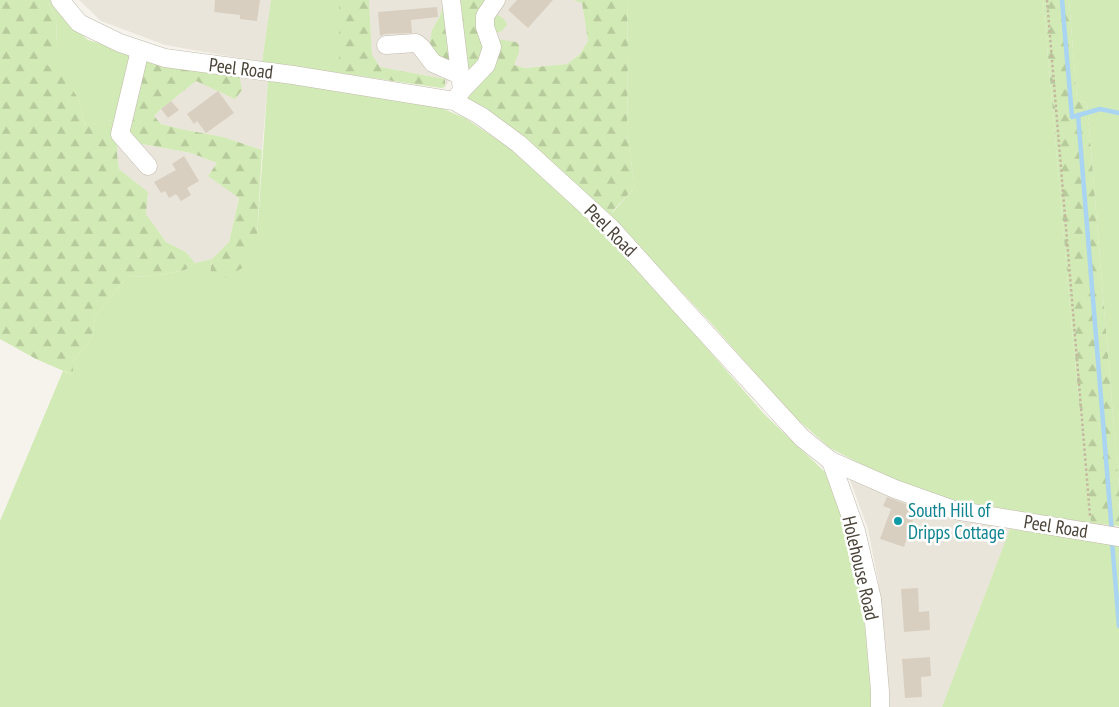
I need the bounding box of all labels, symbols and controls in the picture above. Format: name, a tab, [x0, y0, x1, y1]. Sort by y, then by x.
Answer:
street label: Peel Road	[208, 52, 274, 84]
street label: Peel Road	[580, 199, 642, 261]
place label: South Hill of Dripps Cottage	[908, 498, 1005, 544]
street label: Peel Road	[1022, 509, 1090, 543]
street label: Holehouse Road	[837, 514, 885, 622]
marker: South Hill of Dripps Cottage	[892, 515, 904, 527]

